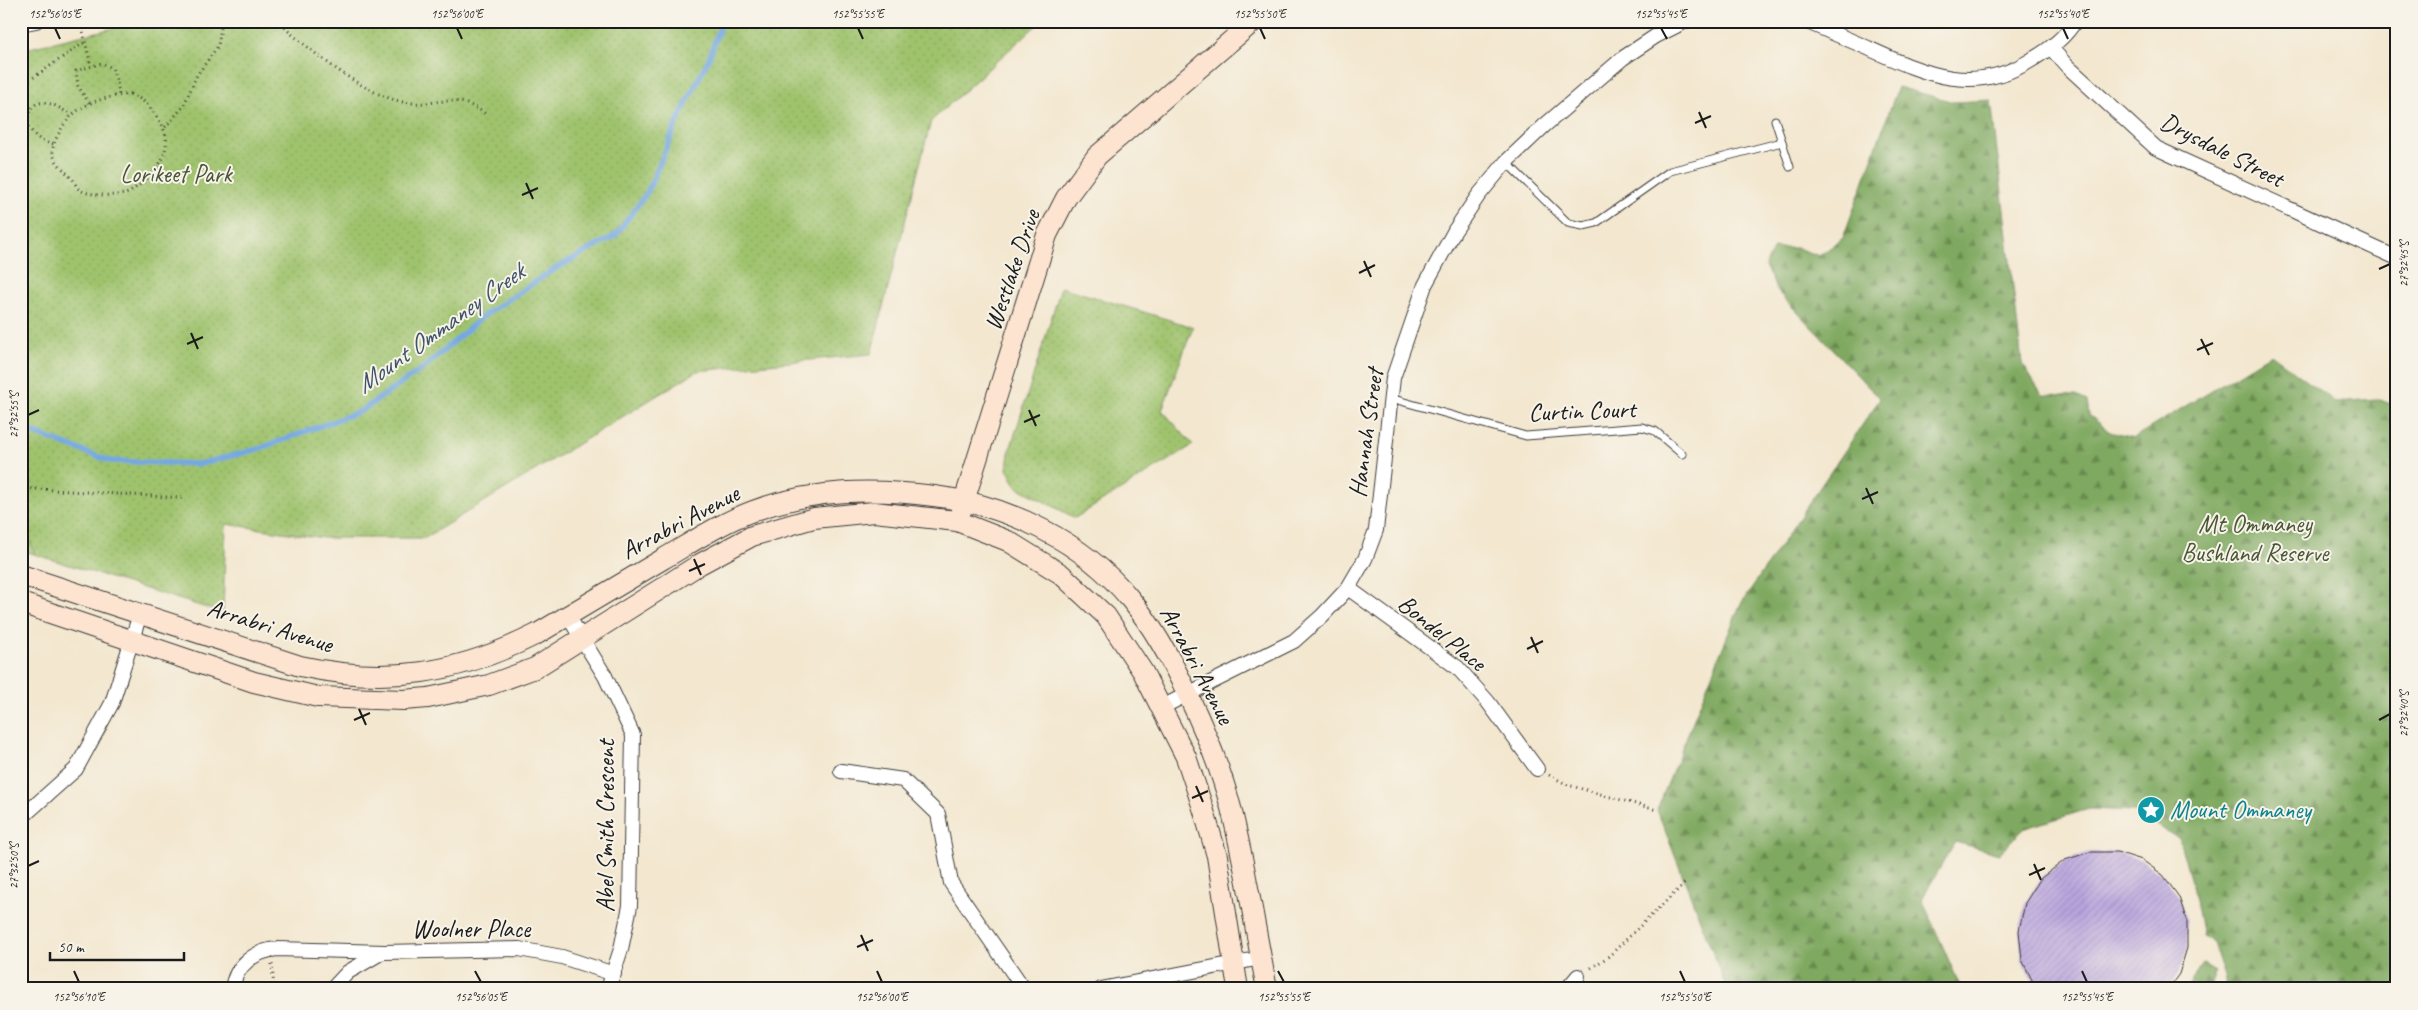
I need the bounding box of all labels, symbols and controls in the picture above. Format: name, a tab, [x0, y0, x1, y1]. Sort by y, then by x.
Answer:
text: 152°56'05"E	[29, 6, 83, 22]
text: 152°56'00"E	[431, 6, 485, 22]
text: 152°55'55"E	[832, 6, 886, 22]
text: 152°55'50"E	[1234, 6, 1288, 22]
text: 152°55'45"E	[1635, 6, 1689, 22]
text: 152°55'40"E	[2037, 6, 2091, 22]
street label: Drysdale Street	[2155, 105, 2291, 196]
park label: Lorikeet Park	[120, 158, 234, 190]
street label: Westlake Drive	[976, 204, 1048, 334]
text: 27°32'45"S	[2396, 239, 2412, 287]
water label: Mount Ommaney Creek	[349, 253, 535, 400]
street label: Hannah Street	[1341, 363, 1391, 499]
text: 27°32'55"S	[6, 390, 22, 438]
street label: Curtin Court	[1528, 393, 1639, 429]
street label: Arrabri Avenue	[615, 477, 746, 567]
park label: Mt Ommaney Bushland Reserve	[2182, 508, 2330, 569]
street label: Bondel Place	[1391, 588, 1494, 680]
street label: Arrabri Avenue	[203, 592, 338, 661]
street label: Arrabri Avenue	[1152, 600, 1242, 731]
text: 27°32'40"S	[2396, 689, 2412, 737]
street label: Abel Smith Crescent	[590, 737, 622, 912]
place label: Mount Ommaney	[2170, 794, 2313, 826]
place icon: Mount Ommaney	[2136, 795, 2166, 825]
text: 27°32'50"S	[6, 841, 22, 889]
street label: Woolner Place	[412, 913, 532, 945]
scale bar	[50, 930, 184, 962]
text: 50 m	[58, 938, 85, 957]
text: 152°56'10"E	[53, 989, 107, 1005]
text: 152°56'05"E	[455, 989, 509, 1005]
text: 152°56'00"E	[856, 989, 910, 1005]
text: 152°55'55"E	[1258, 989, 1312, 1005]
text: 152°55'50"E	[1659, 989, 1713, 1005]
text: 152°55'45"E	[2061, 989, 2115, 1005]

